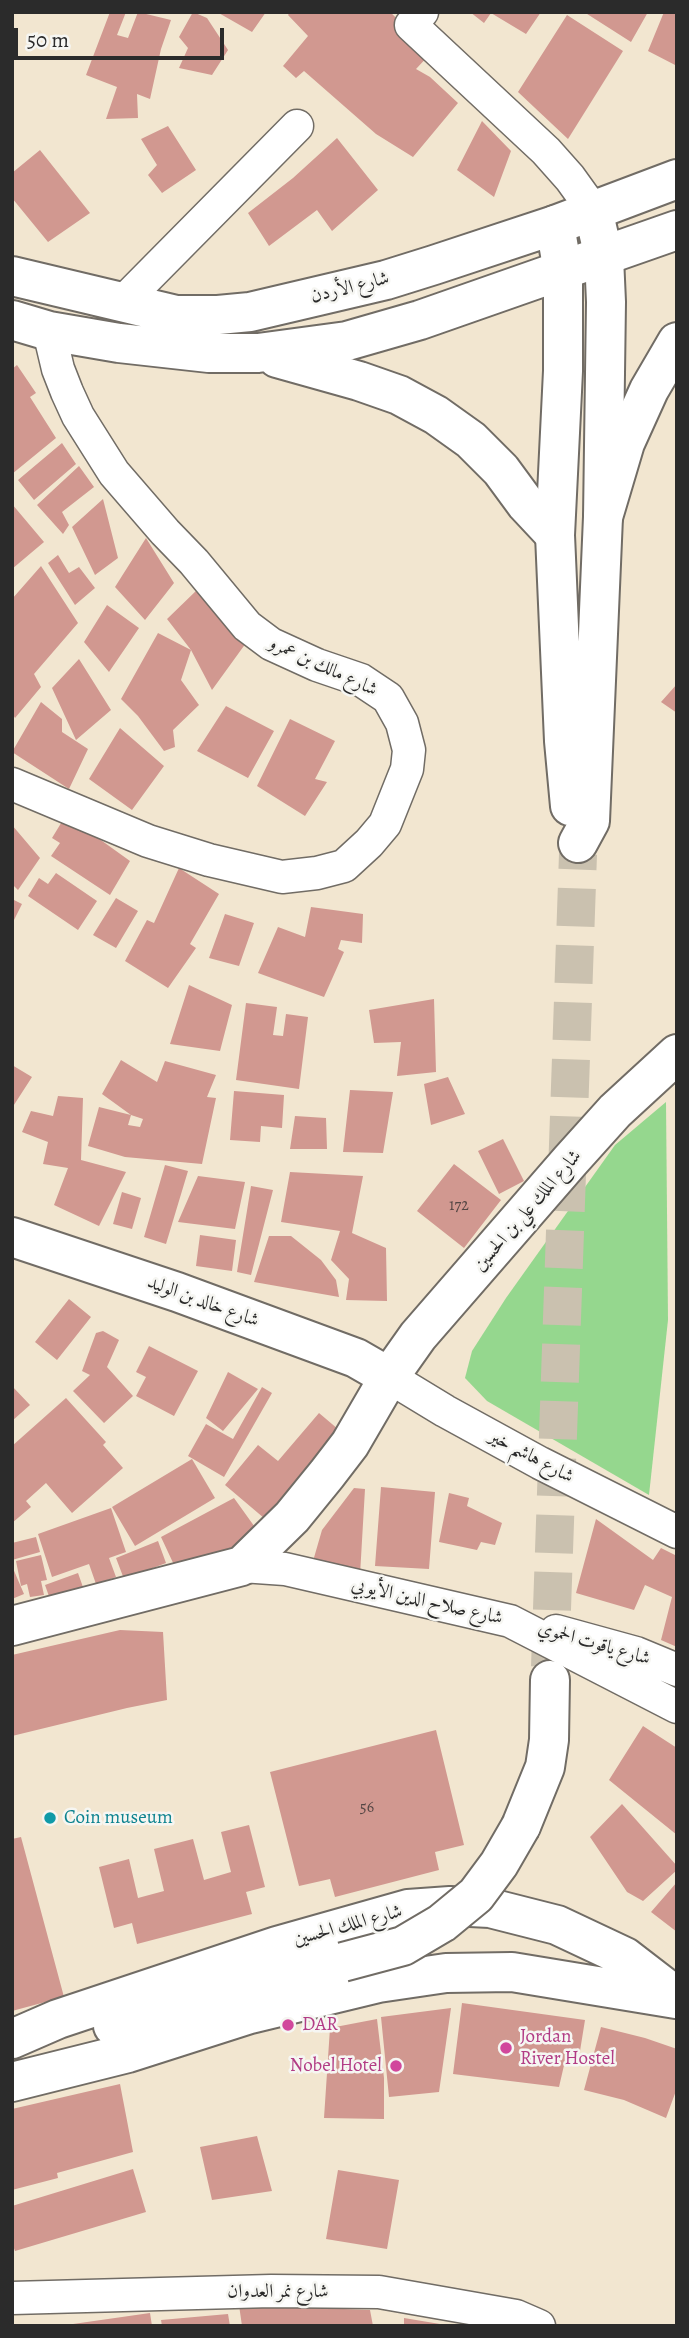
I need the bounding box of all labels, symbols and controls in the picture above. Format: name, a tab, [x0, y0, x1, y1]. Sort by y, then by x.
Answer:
scale bar	[18, 14, 228, 58]
text: 50 m	[27, 26, 69, 54]
street label: شارع الأردن	[308, 267, 392, 309]
street label: شارع مالك بن عمرو	[265, 632, 381, 702]
street label: شارع الملك علي بن الحسين	[469, 1146, 587, 1276]
house number: 172	[449, 1196, 469, 1216]
street label: شارع خالد بن الوليد	[144, 1271, 262, 1333]
street label: شارع هاشم خير	[485, 1425, 577, 1489]
street label: شارع صلاح الدين الأيوبي	[349, 1573, 505, 1631]
street label: شارع ياقوت الحموي	[535, 1617, 653, 1671]
house number: 56	[360, 1798, 374, 1818]
place label: Coin museum	[64, 1807, 173, 1829]
marker: Coin museum	[42, 1810, 58, 1826]
street label: شارع الملك الحسين	[291, 1901, 405, 1951]
place label: DAR	[302, 2014, 338, 2036]
marker: DAR	[280, 2017, 296, 2033]
place label: Jordan River Hostel	[520, 2026, 615, 2070]
marker: Jordan River Hostel	[498, 2040, 514, 2056]
place label: Nobel Hotel	[290, 2055, 382, 2077]
marker: Nobel Hotel	[388, 2058, 404, 2074]
street label: شارع نمر العدوان	[227, 2281, 329, 2303]

